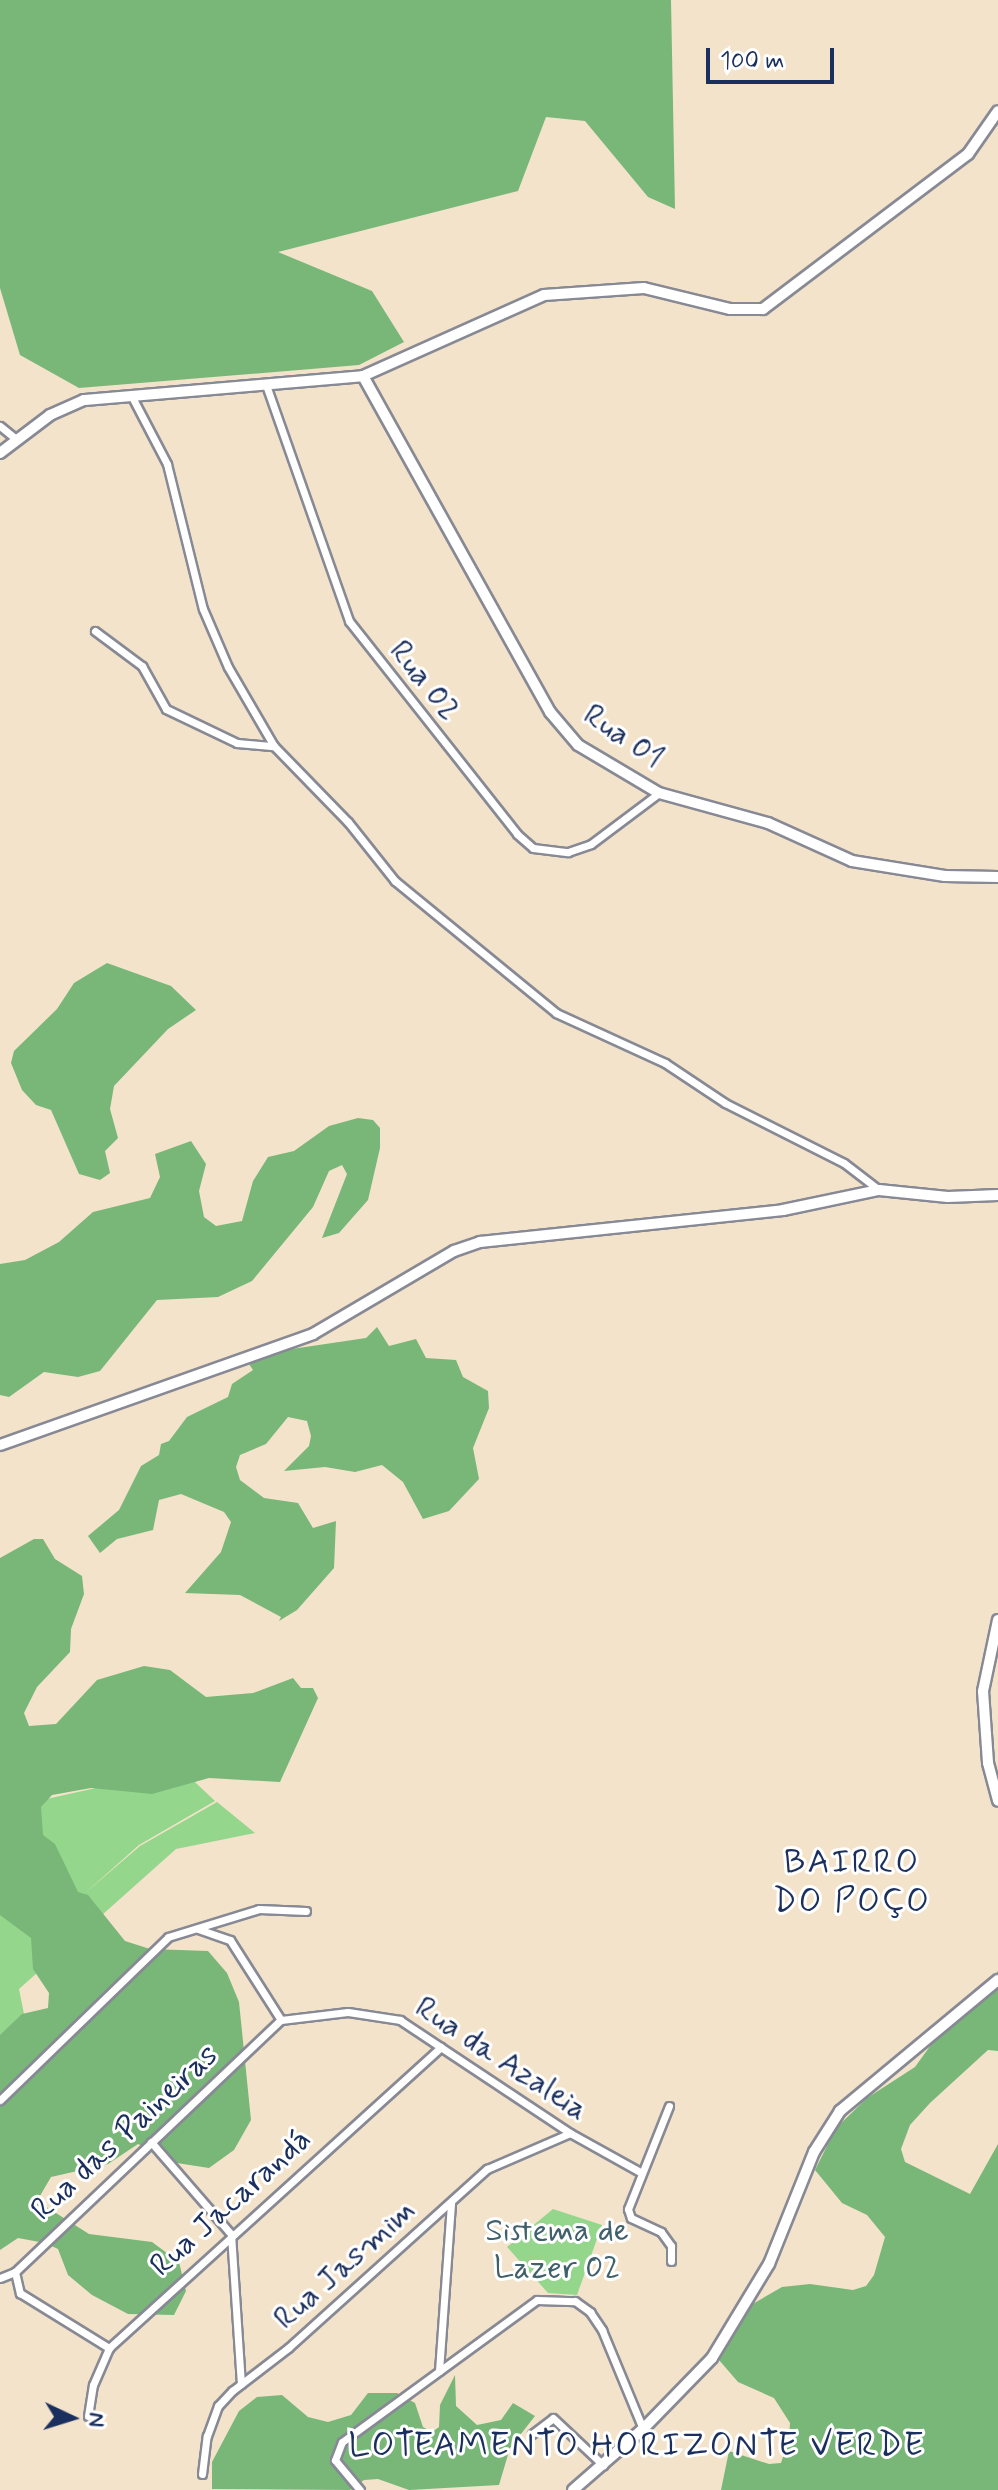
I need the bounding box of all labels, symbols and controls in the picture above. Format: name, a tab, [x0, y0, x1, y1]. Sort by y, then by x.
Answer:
scale bar	[710, 32, 838, 82]
text: 100 m	[720, 46, 784, 77]
street label: Rua 02	[380, 633, 468, 729]
street label: Rua 01	[575, 696, 671, 778]
district label: BAIRRO DO POÇO	[773, 1842, 931, 1922]
street label: Rua da Azaleia	[409, 1990, 593, 2128]
street label: Rua das Paineiras	[25, 2038, 225, 2228]
street label: Rua Jacarandá	[143, 2121, 319, 2285]
street label: Rua Jasmim	[267, 2192, 423, 2338]
park label: Sistema de Lazer 02	[486, 2213, 628, 2288]
north arrow	[32, 2378, 112, 2458]
text: N	[81, 2411, 110, 2428]
district label: LOTEAMENTO HORIZONTE VERDE	[337, 2426, 937, 2466]

